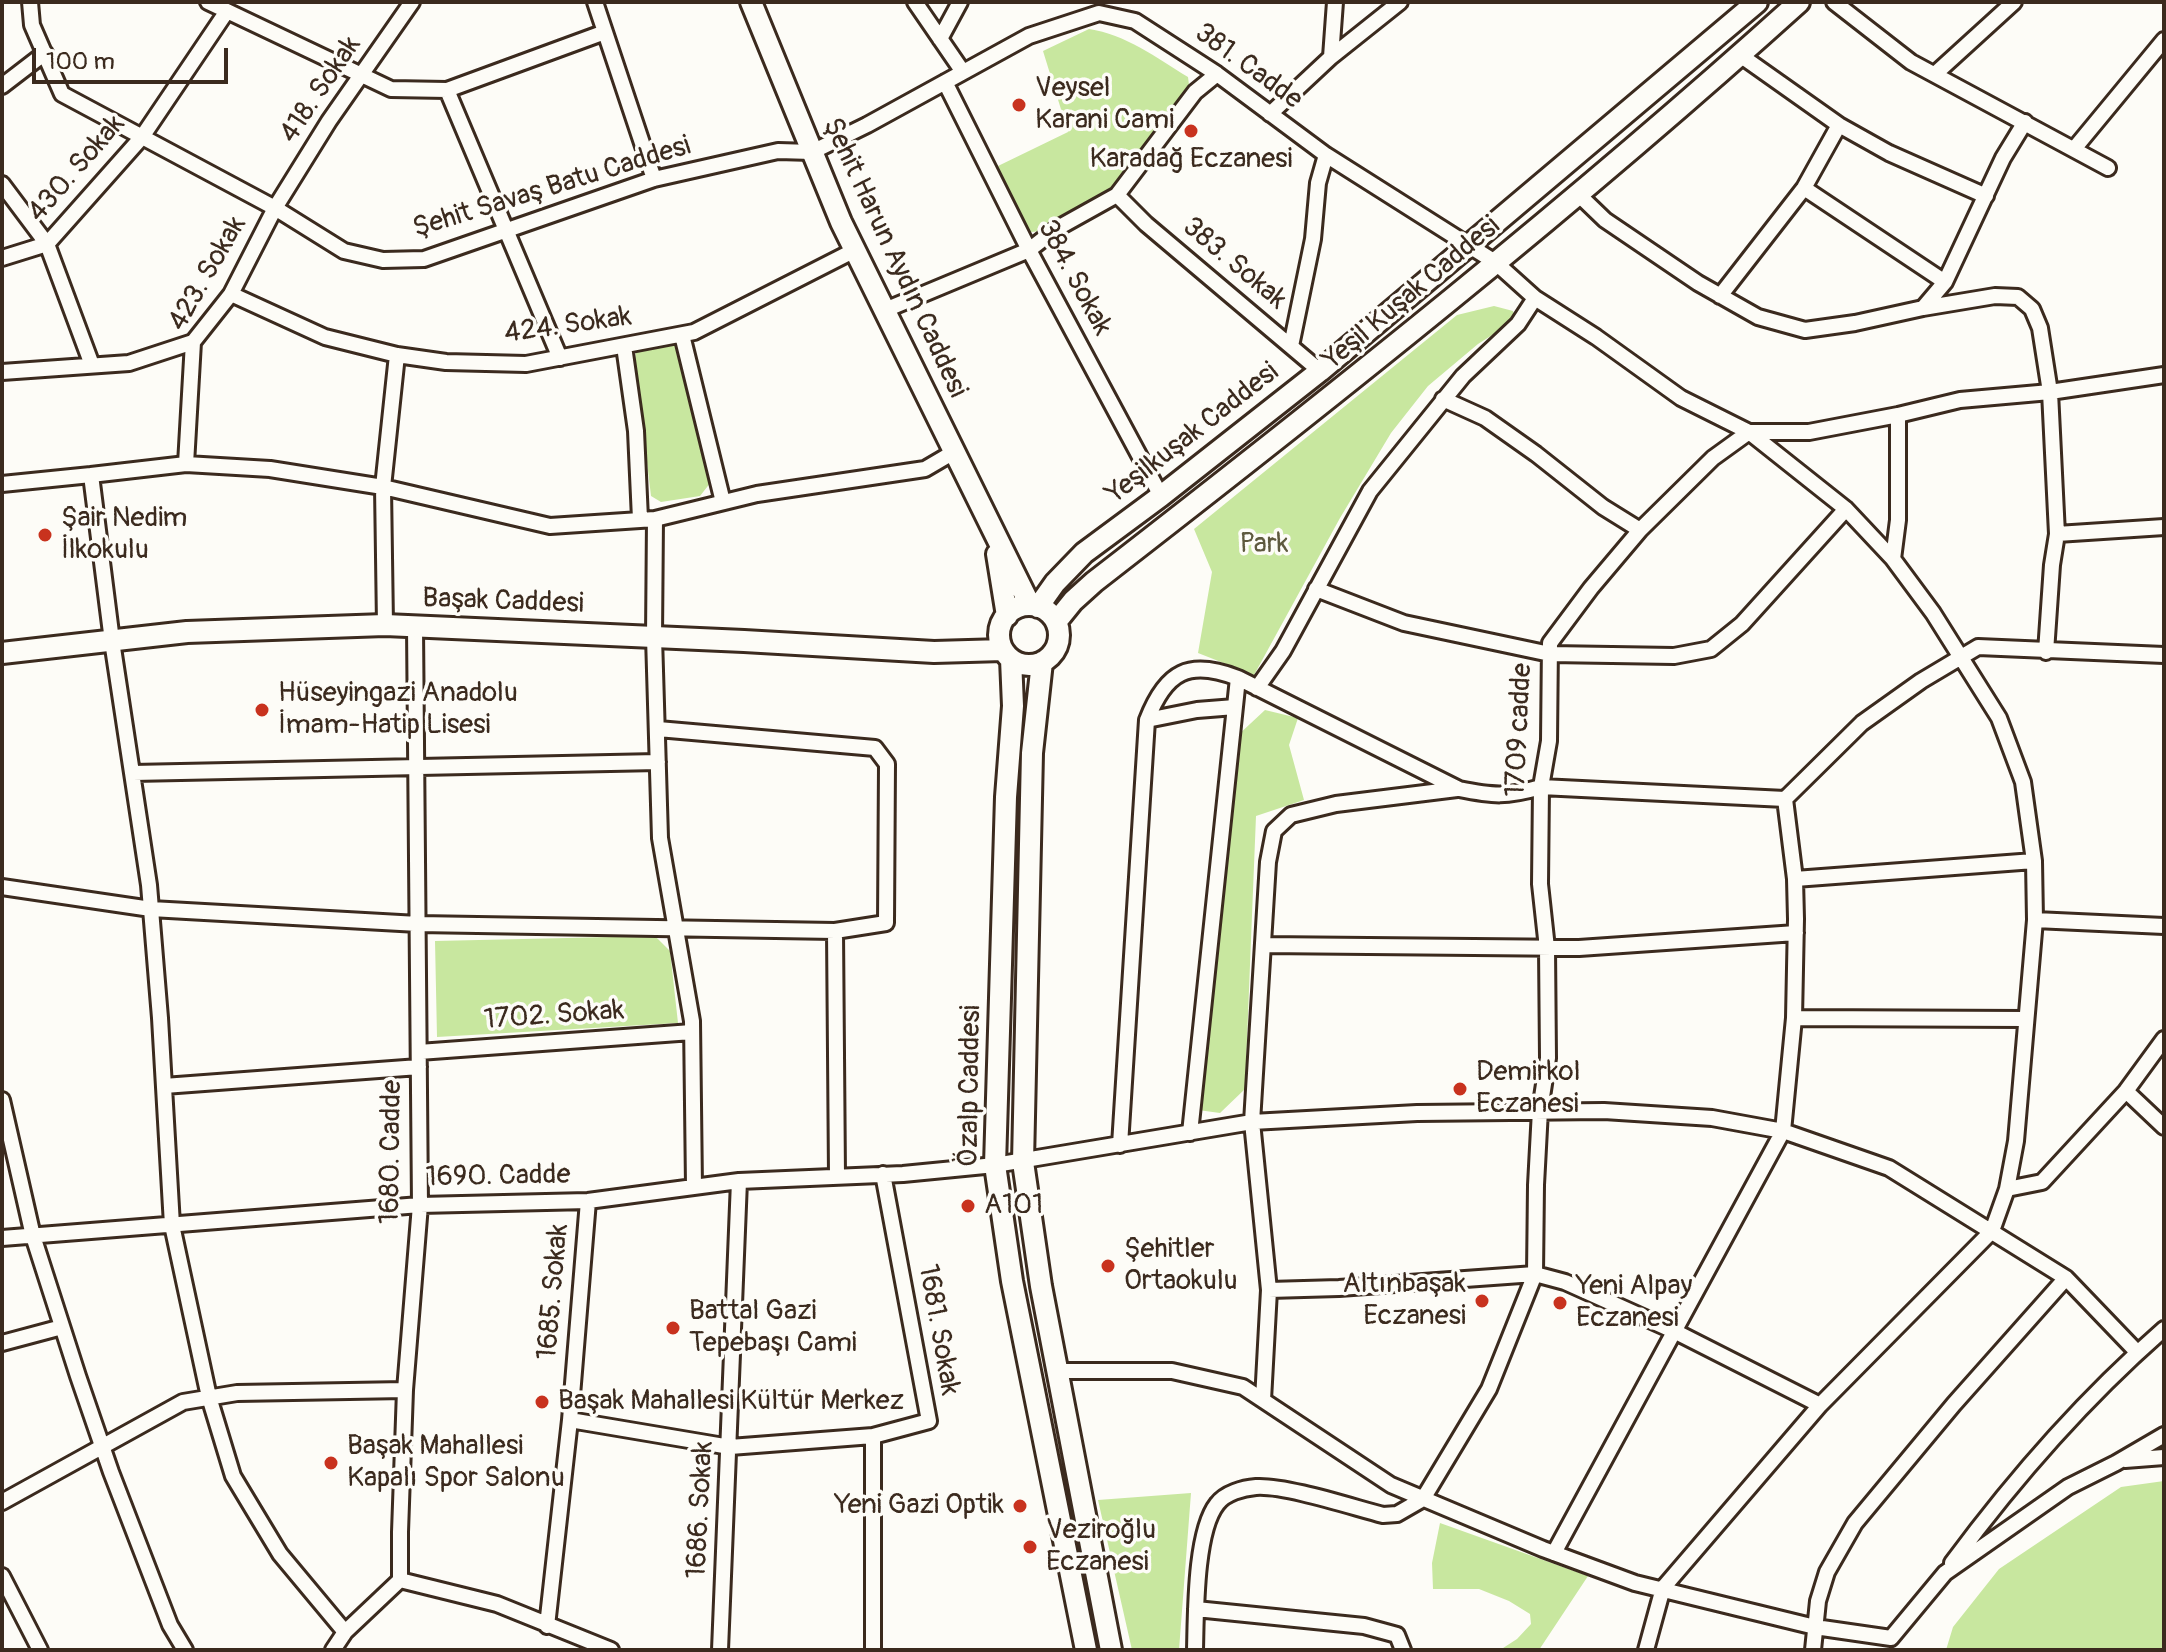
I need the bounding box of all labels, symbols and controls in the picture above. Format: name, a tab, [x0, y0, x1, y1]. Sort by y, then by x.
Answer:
street label: 381. Cadde	[1188, 17, 1308, 117]
street label: 418. Sokak	[273, 30, 369, 150]
scale bar	[36, 32, 232, 82]
text: 100 m	[46, 47, 115, 76]
place label: Veysel Karani Cami	[1035, 72, 1174, 138]
marker: Veysel Karani Cami	[1010, 96, 1028, 114]
street label: 430. Sokak	[21, 109, 133, 229]
street label: Şehit Harun Aydın Caddesi	[814, 113, 974, 403]
marker: Karadağ Eczanesi	[1182, 122, 1200, 140]
street label: Şehit Savaş Batu Caddesi	[409, 130, 695, 246]
place label: Karadağ Eczanesi	[1089, 143, 1293, 177]
street label: Yeşil Kuşak Caddesi	[1317, 210, 1507, 378]
street label: 423. Sokak	[162, 211, 254, 337]
street label: 383. Sokak	[1175, 211, 1293, 317]
street label: 384. Sokak	[1030, 215, 1118, 341]
street label: 424. Sokak	[502, 300, 634, 352]
street label: Yeşilkuşak Caddesi	[1100, 356, 1286, 512]
place label: Şair Nedim İlkokulu	[61, 502, 187, 568]
marker: Şair Nedim İlkokulu	[36, 526, 54, 544]
park label: Park	[1239, 528, 1289, 562]
street label: Başak Caddesi	[422, 582, 584, 622]
street label: 1709 cadde	[1500, 662, 1540, 798]
place label: Hüseyingazi Anadolu İmam-Hatip Lisesi	[278, 677, 518, 743]
marker: Hüseyingazi Anadolu İmam-Hatip Lisesi	[253, 701, 271, 719]
street label: 1702. Sokak	[483, 994, 625, 1038]
street label: Özalp Caddesi	[953, 1005, 989, 1167]
place label: Demirkol Eczanesi	[1476, 1056, 1580, 1122]
street label: 1680. Cadde	[374, 1079, 410, 1225]
marker: Demirkol Eczanesi	[1451, 1080, 1469, 1098]
street label: 1690. Cadde	[425, 1159, 571, 1195]
place label: A101	[984, 1189, 1043, 1223]
marker: A101	[959, 1197, 977, 1215]
street label: 1685. Sokak	[531, 1223, 577, 1361]
place label: Şehitler Ortaokulu	[1124, 1233, 1238, 1299]
marker: Şehitler Ortaokulu	[1099, 1257, 1117, 1275]
street label: 1681. Sokak	[910, 1262, 966, 1398]
place label: Altınbaşak Eczanesi	[1342, 1268, 1466, 1334]
place label: Yeni Alpay Eczanesi	[1576, 1270, 1692, 1336]
marker: Altınbaşak Eczanesi	[1473, 1292, 1491, 1310]
marker: Yeni Alpay Eczanesi	[1551, 1294, 1569, 1312]
place label: Battal Gazi Tepebaşı Cami	[689, 1295, 857, 1361]
marker: Battal Gazi Tepebaşı Cami	[664, 1319, 682, 1337]
place label: Başak Mahallesi Kültür Merkez	[558, 1385, 904, 1419]
marker: Başak Mahallesi Kültür Merkez	[533, 1393, 551, 1411]
place label: Başak Mahallesi Kapalı Spor Salonu	[347, 1430, 565, 1496]
street label: 1686. Sokak	[681, 1440, 721, 1580]
marker: Başak Mahallesi Kapalı Spor Salonu	[322, 1454, 340, 1472]
place label: Yeni Gazi Optik	[834, 1489, 1004, 1523]
marker: Yeni Gazi Optik	[1011, 1497, 1029, 1515]
place label: Veziroğlu Eczanesi	[1046, 1514, 1156, 1580]
marker: Veziroğlu Eczanesi	[1021, 1538, 1039, 1556]

